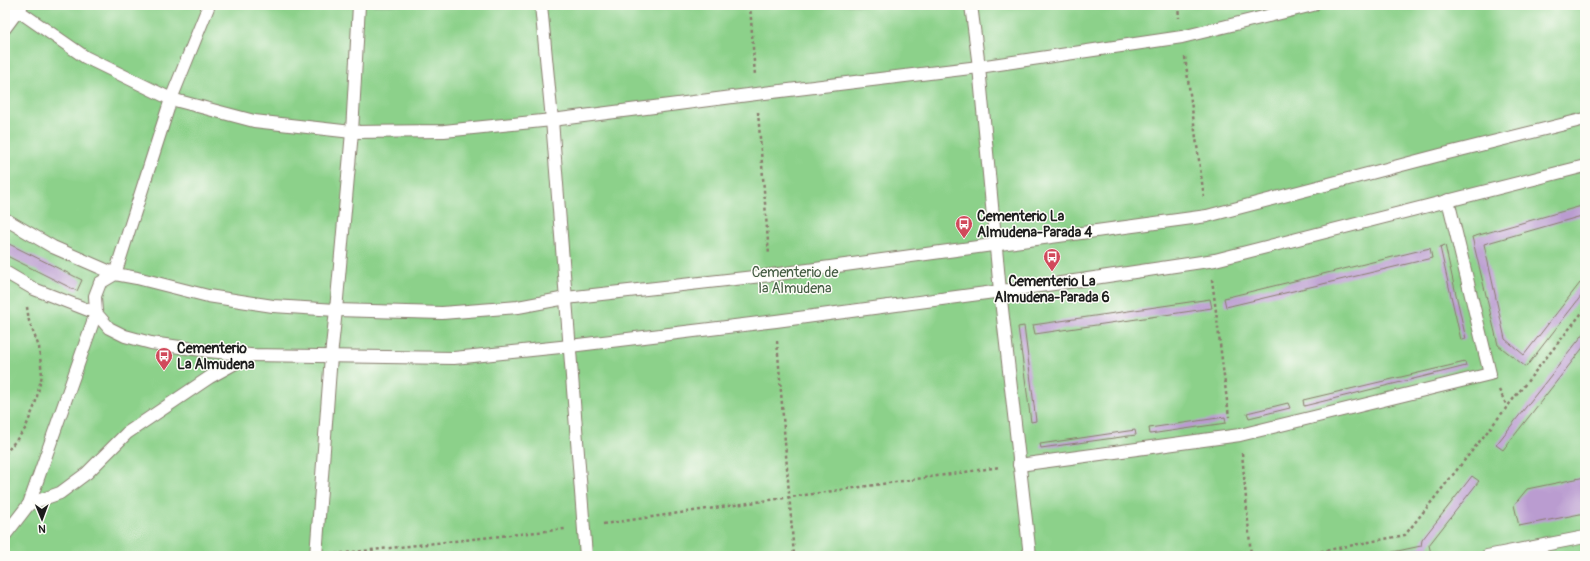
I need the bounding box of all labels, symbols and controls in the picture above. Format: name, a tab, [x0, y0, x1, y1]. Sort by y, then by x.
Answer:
place label: Cementerio La Almudena-Parada 4	[977, 208, 1093, 241]
bus stop icon: Cementerio La Almudena-Parada 4	[954, 214, 974, 239]
bus stop icon: Cementerio La Almudena-Parada 6	[1042, 247, 1062, 272]
park label: Cementerio de la Almudena	[752, 264, 838, 297]
place label: Cementerio La Almudena-Parada 6	[994, 273, 1110, 306]
place label: Cementerio La Almudena	[177, 340, 255, 373]
bus stop icon: Cementerio La Almudena	[154, 346, 174, 371]
north arrow	[22, 499, 62, 539]
text: N	[38, 522, 46, 535]

